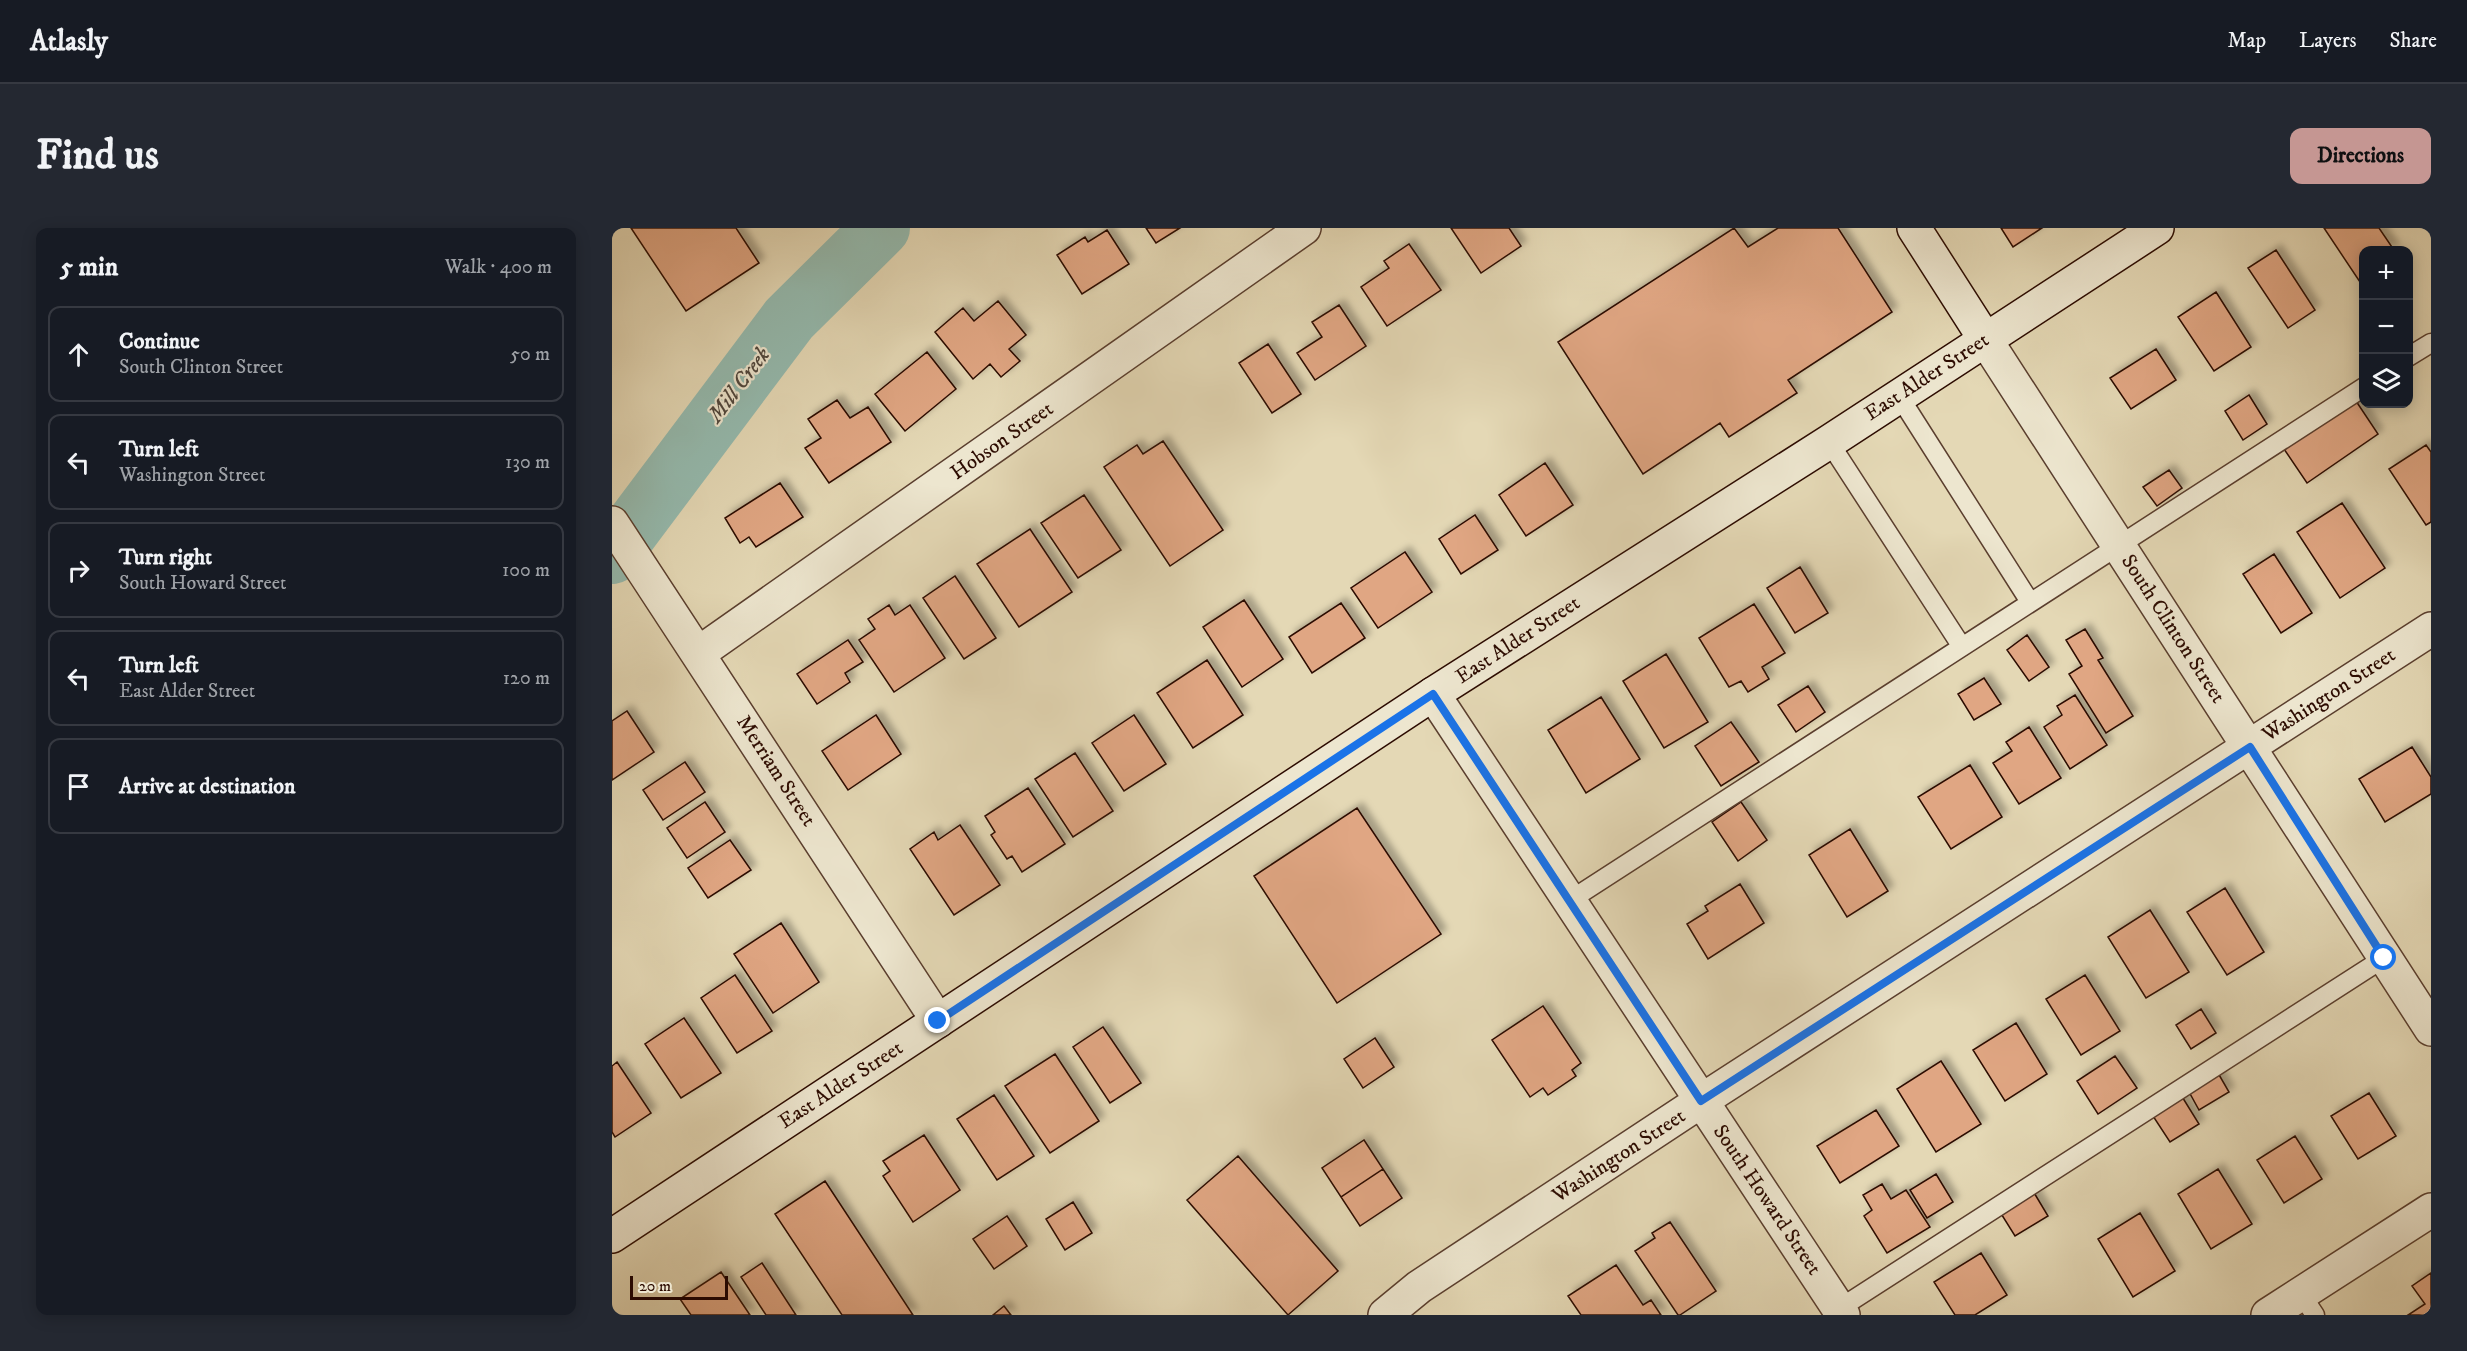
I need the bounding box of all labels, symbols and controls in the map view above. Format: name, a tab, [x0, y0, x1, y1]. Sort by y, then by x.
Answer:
text: Atlasly	[30, 24, 108, 59]
text: Map	[2227, 28, 2266, 54]
text: Layers	[2299, 28, 2357, 54]
text: Share	[2390, 28, 2437, 54]
button: Directions	[2290, 128, 2431, 184]
text: Find us	[36, 130, 159, 182]
map controls	[2359, 246, 2413, 408]
button: +	[2359, 246, 2413, 300]
text: 5 min	[60, 251, 118, 284]
text: Walk · 400 m	[445, 255, 552, 280]
button: −	[2359, 300, 2413, 354]
street label: East Alder Street	[1860, 327, 1994, 427]
text: Continue	[119, 328, 200, 355]
icon: ahead	[62, 338, 95, 371]
water label: Mill Creek	[701, 341, 777, 430]
text: 50 m	[510, 342, 550, 367]
button: layers	[2359, 354, 2413, 408]
text: South Clinton Street	[119, 355, 283, 380]
street label: Hobson Street	[946, 396, 1059, 486]
text: Turn left	[119, 436, 199, 463]
icon: left	[62, 446, 95, 479]
text: 130 m	[505, 450, 550, 475]
text: Washington Street	[119, 463, 265, 488]
text: Turn right	[119, 544, 212, 571]
street label: South Clinton Street	[2115, 550, 2231, 709]
icon: right	[62, 554, 95, 587]
text: 100 m	[502, 558, 550, 583]
text: South Howard Street	[119, 571, 286, 596]
street label: East Alder Street	[1451, 590, 1585, 690]
street label: Washington Street	[2257, 642, 2401, 748]
text: Turn left	[119, 652, 199, 679]
icon: left	[62, 662, 95, 695]
text: 120 m	[503, 666, 550, 691]
text: East Alder Street	[119, 679, 255, 704]
street label: Merriam Street	[730, 710, 822, 832]
icon: arrive	[62, 770, 95, 803]
text: Arrive at destination	[119, 773, 296, 800]
route start	[2370, 944, 2396, 970]
route end	[924, 1007, 950, 1033]
street label: East Alder Street	[774, 1035, 908, 1135]
street label: Washington Street	[1547, 1103, 1691, 1209]
street label: South Howard Street	[1707, 1120, 1827, 1280]
scale bar	[630, 1273, 728, 1300]
text: 20 m	[639, 1276, 671, 1296]

